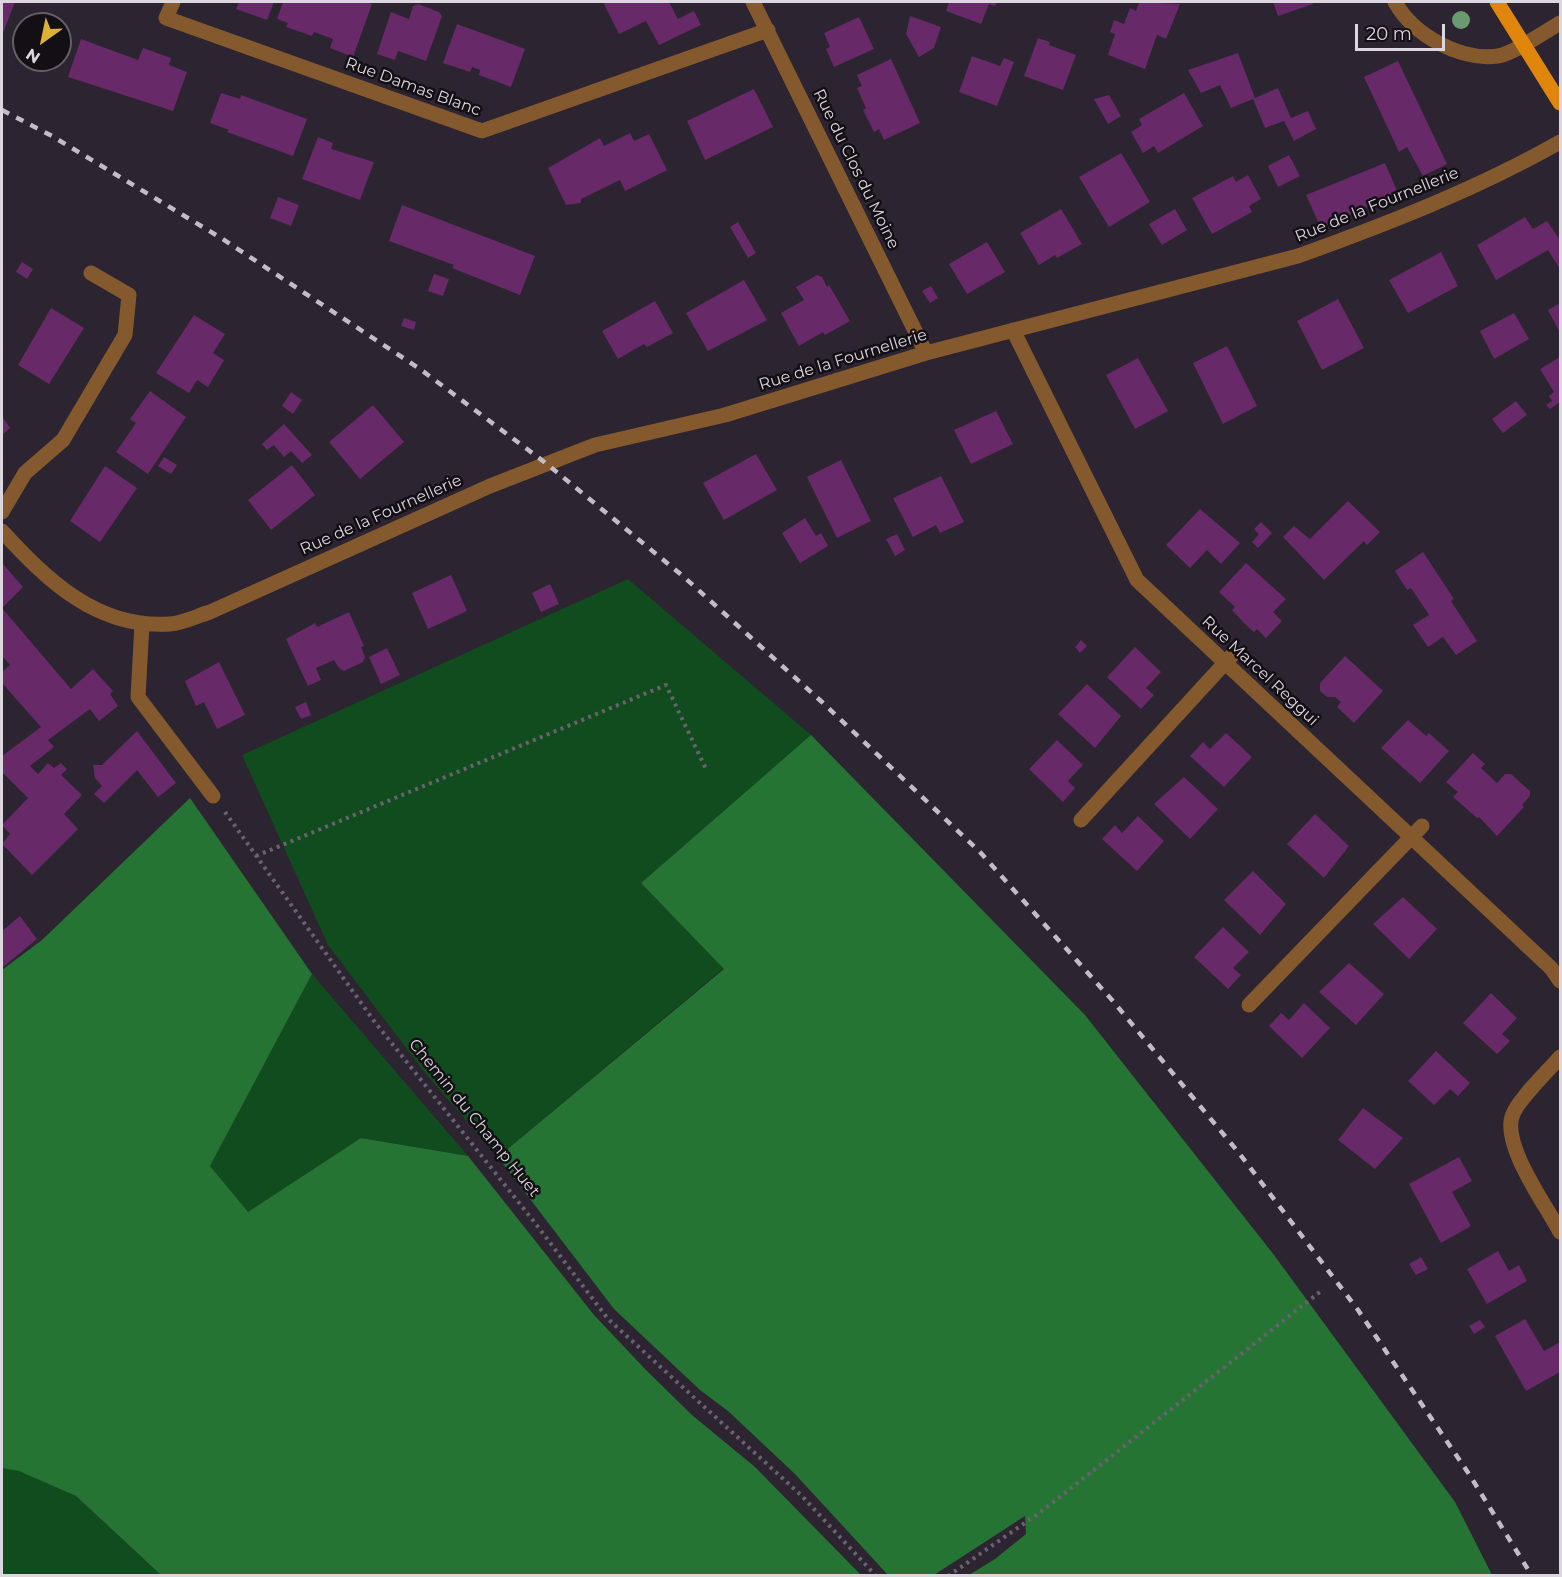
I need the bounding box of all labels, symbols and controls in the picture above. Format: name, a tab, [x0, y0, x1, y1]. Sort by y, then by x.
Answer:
north arrow	[12, 12, 72, 72]
scale bar	[1358, 12, 1448, 50]
text: 20 m	[1366, 23, 1412, 45]
text: N	[22, 44, 44, 67]
street label: Rue Damas Blanc	[343, 54, 483, 120]
street label: Rue du Clos du Moine	[809, 86, 903, 252]
street label: Rue de la Fournellerie	[1292, 163, 1462, 247]
street label: Rue de la Fournellerie	[757, 325, 929, 395]
street label: Rue de la Fournellerie	[297, 471, 465, 559]
street label: Rue Marcel Reggui	[1198, 612, 1322, 730]
street label: Chemin du Champ Huet	[404, 1035, 544, 1201]

